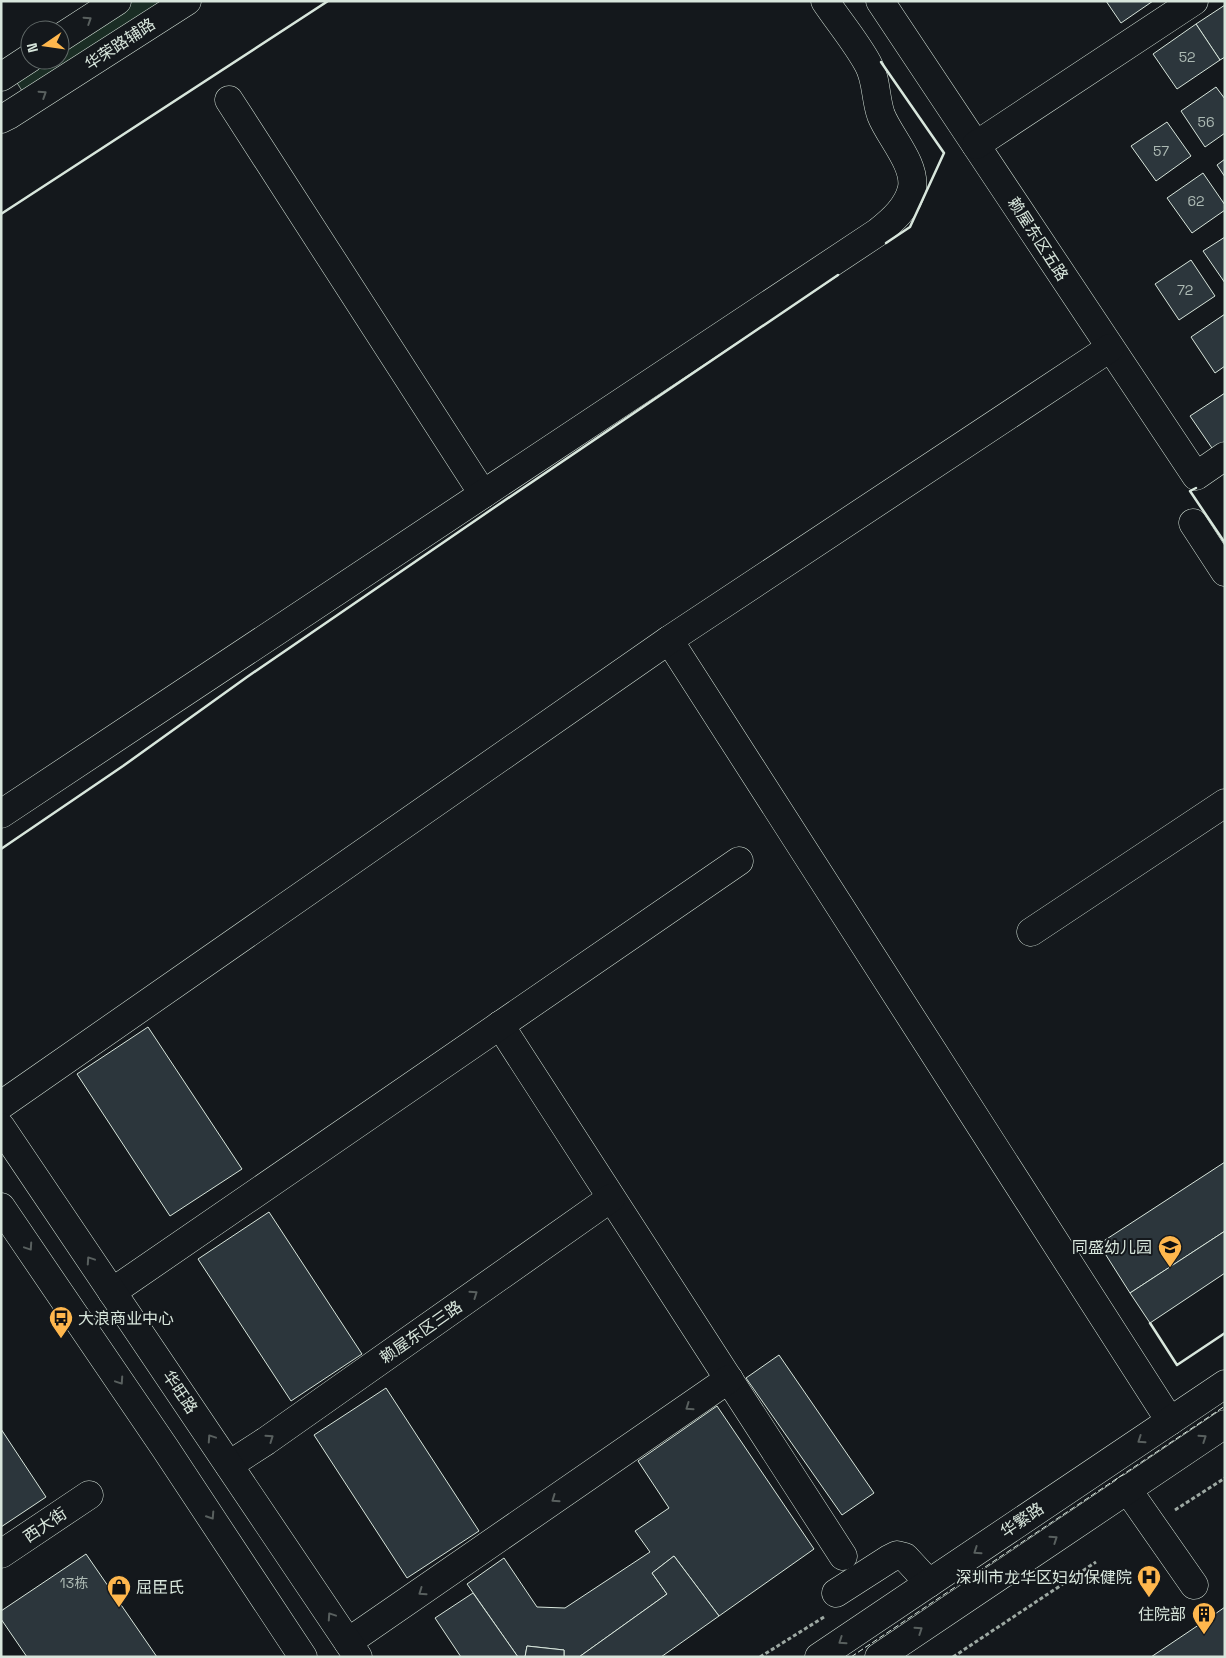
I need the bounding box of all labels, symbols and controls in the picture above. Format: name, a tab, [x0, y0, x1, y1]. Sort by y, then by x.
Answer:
street label: 华荣路辅路	[81, 13, 159, 75]
one-way arrow	[83, 17, 92, 26]
north arrow	[20, 20, 70, 70]
text: N	[23, 41, 42, 55]
house number: 52	[1179, 48, 1195, 66]
one-way arrow	[38, 90, 47, 100]
house number: 56	[1198, 113, 1214, 131]
house number: 57	[1153, 142, 1169, 160]
house number: 62	[1188, 192, 1204, 210]
street label: 赖屋东区五路	[1003, 193, 1073, 285]
house number: 72	[1177, 281, 1193, 299]
school or university icon: 同盛幼儿园	[1157, 1234, 1183, 1268]
place label: 同盛幼儿园	[1072, 1237, 1152, 1258]
one-way arrow	[23, 1241, 32, 1251]
one-way arrow	[87, 1256, 96, 1266]
one-way arrow	[468, 1291, 478, 1300]
street label: 赖屋东区三路	[376, 1296, 466, 1368]
bus stop icon: 大浪商业中心	[48, 1305, 74, 1339]
place label: 大浪商业中心	[78, 1308, 174, 1329]
street label: 华旺路	[158, 1366, 202, 1418]
one-way arrow	[114, 1376, 123, 1385]
one-way arrow	[685, 1401, 695, 1410]
one-way arrow	[208, 1434, 217, 1444]
one-way arrow	[1137, 1434, 1146, 1444]
one-way arrow	[264, 1435, 274, 1444]
one-way arrow	[1197, 1435, 1207, 1444]
one-way arrow	[551, 1493, 561, 1502]
street label: 华繁路	[996, 1498, 1048, 1542]
street label: 西大街	[19, 1503, 71, 1547]
one-way arrow	[204, 1511, 214, 1520]
one-way arrow	[1048, 1536, 1058, 1545]
one-way arrow	[973, 1545, 983, 1554]
hospital icon: 深圳市龙华区妇幼保健院	[1136, 1564, 1162, 1598]
place label: 深圳市龙华区妇幼保健院	[956, 1567, 1132, 1588]
house number: 13栋	[60, 1574, 88, 1592]
shop icon: 屈臣氏	[106, 1574, 132, 1608]
place label: 屈臣氏	[136, 1577, 184, 1598]
one-way arrow	[418, 1586, 428, 1595]
building icon: 住院部	[1191, 1601, 1217, 1635]
place label: 住院部	[1138, 1604, 1186, 1625]
one-way arrow	[328, 1613, 337, 1622]
one-way arrow	[914, 1626, 923, 1636]
one-way arrow	[838, 1635, 847, 1645]

